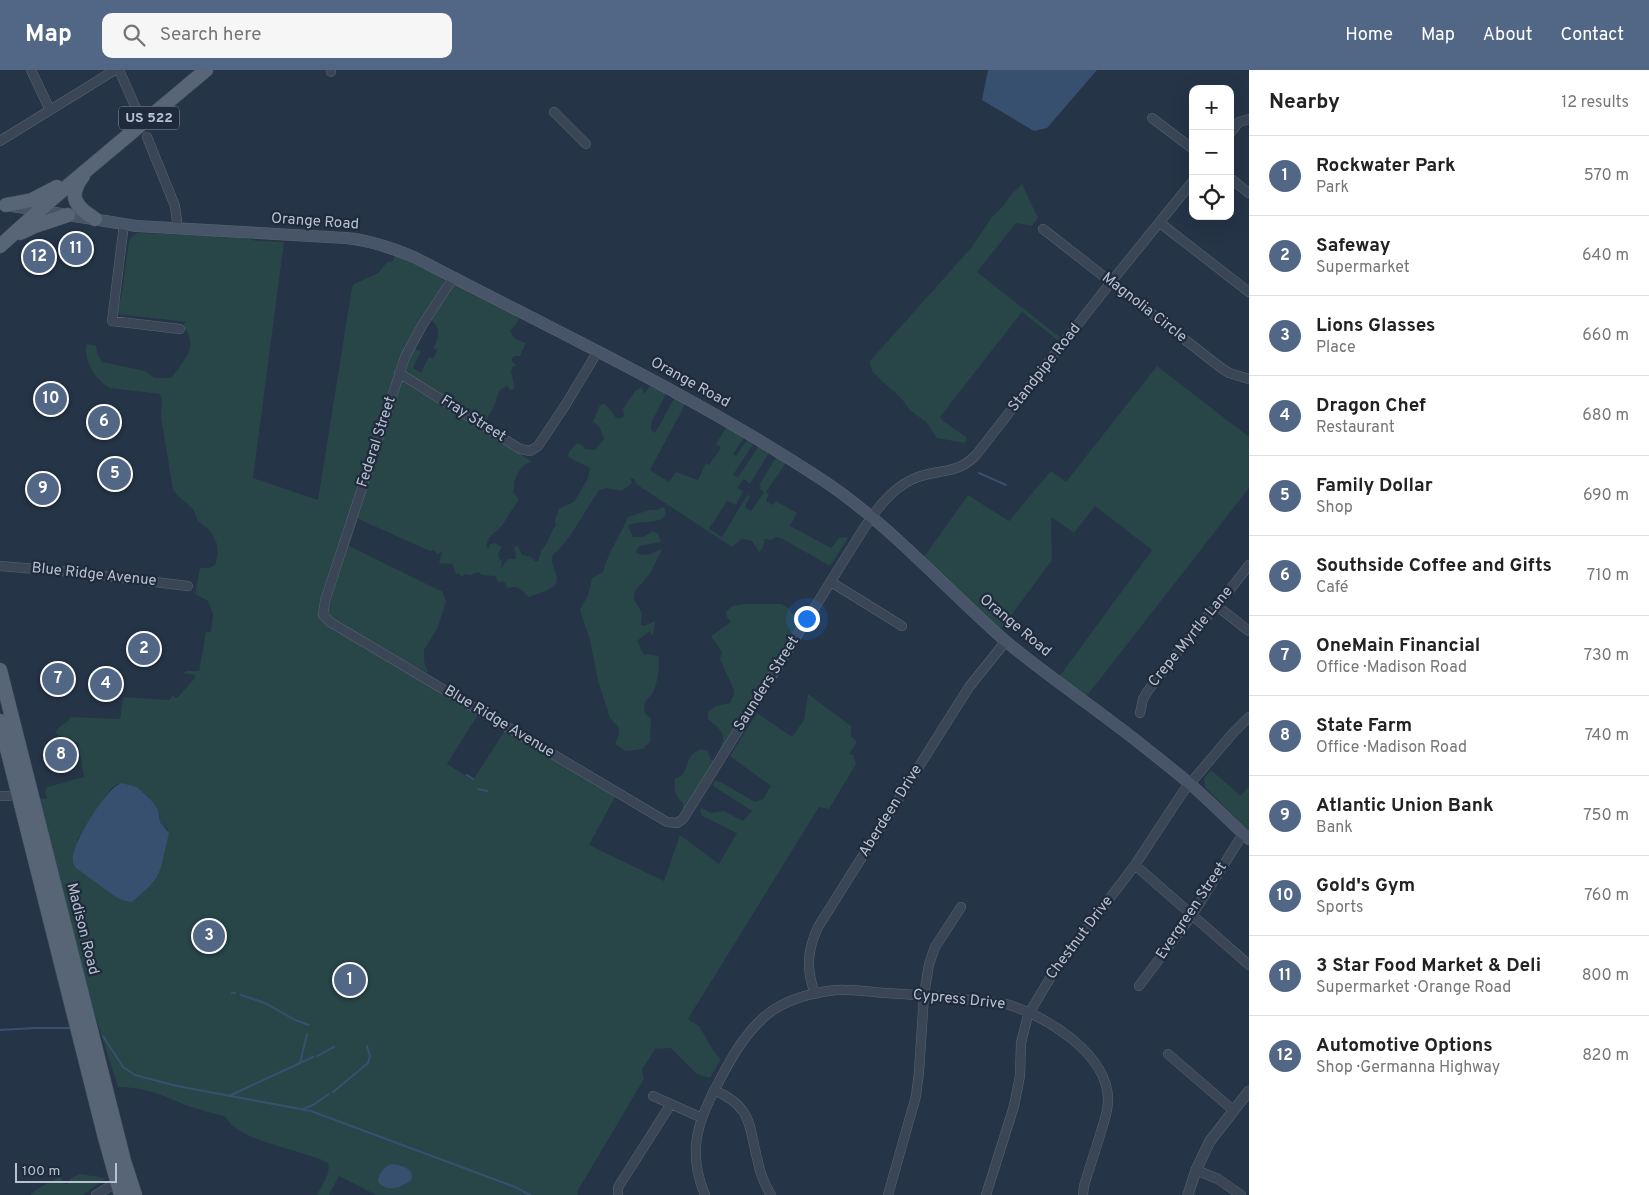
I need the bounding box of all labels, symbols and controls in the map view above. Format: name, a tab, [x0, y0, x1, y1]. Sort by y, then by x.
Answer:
search box	[102, 13, 452, 58]
text: Map	[25, 20, 72, 50]
icon: search	[120, 21, 148, 49]
text: Search here	[160, 23, 261, 47]
text: Home	[1345, 24, 1393, 47]
text: Map	[1421, 24, 1455, 47]
text: About	[1483, 24, 1532, 47]
text: Contact	[1560, 24, 1624, 47]
map controls	[1189, 85, 1234, 220]
button: +	[1189, 85, 1234, 130]
text: Nearby	[1269, 89, 1340, 116]
text: 12 results	[1561, 93, 1629, 113]
road number: US 522	[119, 106, 179, 129]
button: −	[1189, 130, 1234, 175]
text: Rockwater Park	[1316, 154, 1456, 178]
text: 1	[1282, 166, 1288, 186]
text: 570 m	[1584, 166, 1629, 186]
button: locate	[1189, 175, 1234, 220]
text: Park	[1316, 178, 1349, 198]
street label: Orange Road	[270, 209, 360, 235]
pin: 11	[60, 230, 92, 268]
text: Safeway	[1316, 234, 1390, 258]
pin: 12	[23, 238, 55, 276]
text: 2	[1280, 246, 1290, 266]
text: 640 m	[1582, 246, 1629, 266]
text: Supermarket	[1316, 258, 1410, 278]
street label: Magnolia Circle	[1098, 269, 1190, 347]
text: Lions Glasses	[1316, 314, 1435, 338]
street label: Standpipe Road	[1005, 320, 1085, 416]
text: 3	[1280, 326, 1290, 346]
text: 660 m	[1582, 326, 1629, 346]
text: Place	[1316, 338, 1356, 358]
street label: Orange Road	[647, 353, 733, 413]
pin: 10	[35, 380, 67, 418]
street label: Fray Street	[437, 391, 509, 447]
street label: Federal Street	[353, 394, 401, 490]
text: Dragon Chef	[1316, 394, 1426, 418]
pin: 6	[88, 403, 120, 441]
text: 4	[1280, 406, 1290, 426]
text: 680 m	[1582, 406, 1629, 426]
text: Restaurant	[1316, 418, 1395, 438]
pin: 5	[99, 455, 131, 493]
pin: 9	[27, 470, 59, 508]
text: Family Dollar	[1316, 474, 1433, 498]
text: 5	[1280, 486, 1290, 506]
text: 690 m	[1583, 486, 1629, 506]
text: Shop	[1316, 498, 1353, 518]
text: Southside Coffee and Gifts	[1316, 554, 1552, 578]
street label: Blue Ridge Avenue	[31, 559, 157, 591]
text: 6	[1280, 566, 1290, 586]
text: 710 m	[1587, 566, 1629, 586]
text: Café	[1316, 578, 1348, 598]
street label: Crepe Myrtle Lane	[1145, 583, 1237, 691]
street label: Orange Road	[975, 590, 1055, 662]
your location	[794, 606, 820, 632]
pin: 2	[128, 630, 160, 668]
street label: Saunders Street	[730, 633, 804, 735]
text: OneMain Financial	[1316, 634, 1480, 658]
text: 7	[1281, 646, 1289, 666]
text: 730 m	[1584, 646, 1629, 666]
text: Office · Madison Road	[1316, 658, 1467, 678]
pin: 7	[42, 660, 74, 698]
pin: 4	[90, 665, 122, 703]
street label: Blue Ridge Avenue	[440, 682, 558, 762]
text: State Farm	[1316, 714, 1412, 738]
text: 8	[1280, 726, 1290, 746]
text: 740 m	[1585, 726, 1629, 746]
pin: 8	[45, 736, 77, 774]
text: Office · Madison Road	[1316, 738, 1467, 758]
street label: Aberdeen Drive	[855, 761, 927, 861]
text: Atlantic Union Bank	[1316, 794, 1494, 818]
text: 9	[1280, 806, 1290, 826]
text: 750 m	[1583, 806, 1629, 826]
text: Bank	[1316, 818, 1353, 838]
street label: Evergreen Street	[1152, 859, 1232, 963]
text: Gold's Gym	[1316, 874, 1415, 898]
street label: Madison Road	[61, 881, 103, 977]
text: 10	[1277, 886, 1293, 906]
text: 760 m	[1584, 886, 1629, 906]
street label: Chestnut Drive	[1042, 892, 1118, 984]
text: Sports	[1316, 898, 1364, 918]
pin: 3	[193, 917, 225, 955]
text: 3 Star Food Market & Deli	[1316, 954, 1541, 978]
pin: 1	[334, 961, 366, 999]
text: 11	[1279, 966, 1291, 986]
text: 800 m	[1582, 966, 1629, 986]
text: Supermarket · Orange Road	[1316, 978, 1511, 998]
street label: Cypress Drive	[912, 986, 1006, 1014]
text: Automotive Options	[1316, 1034, 1493, 1058]
text: 12	[1277, 1046, 1293, 1066]
text: 820 m	[1582, 1046, 1629, 1066]
text: Shop · Germanna Highway	[1316, 1058, 1500, 1078]
scale bar	[15, 1160, 118, 1183]
text: 100 m	[22, 1163, 60, 1180]

